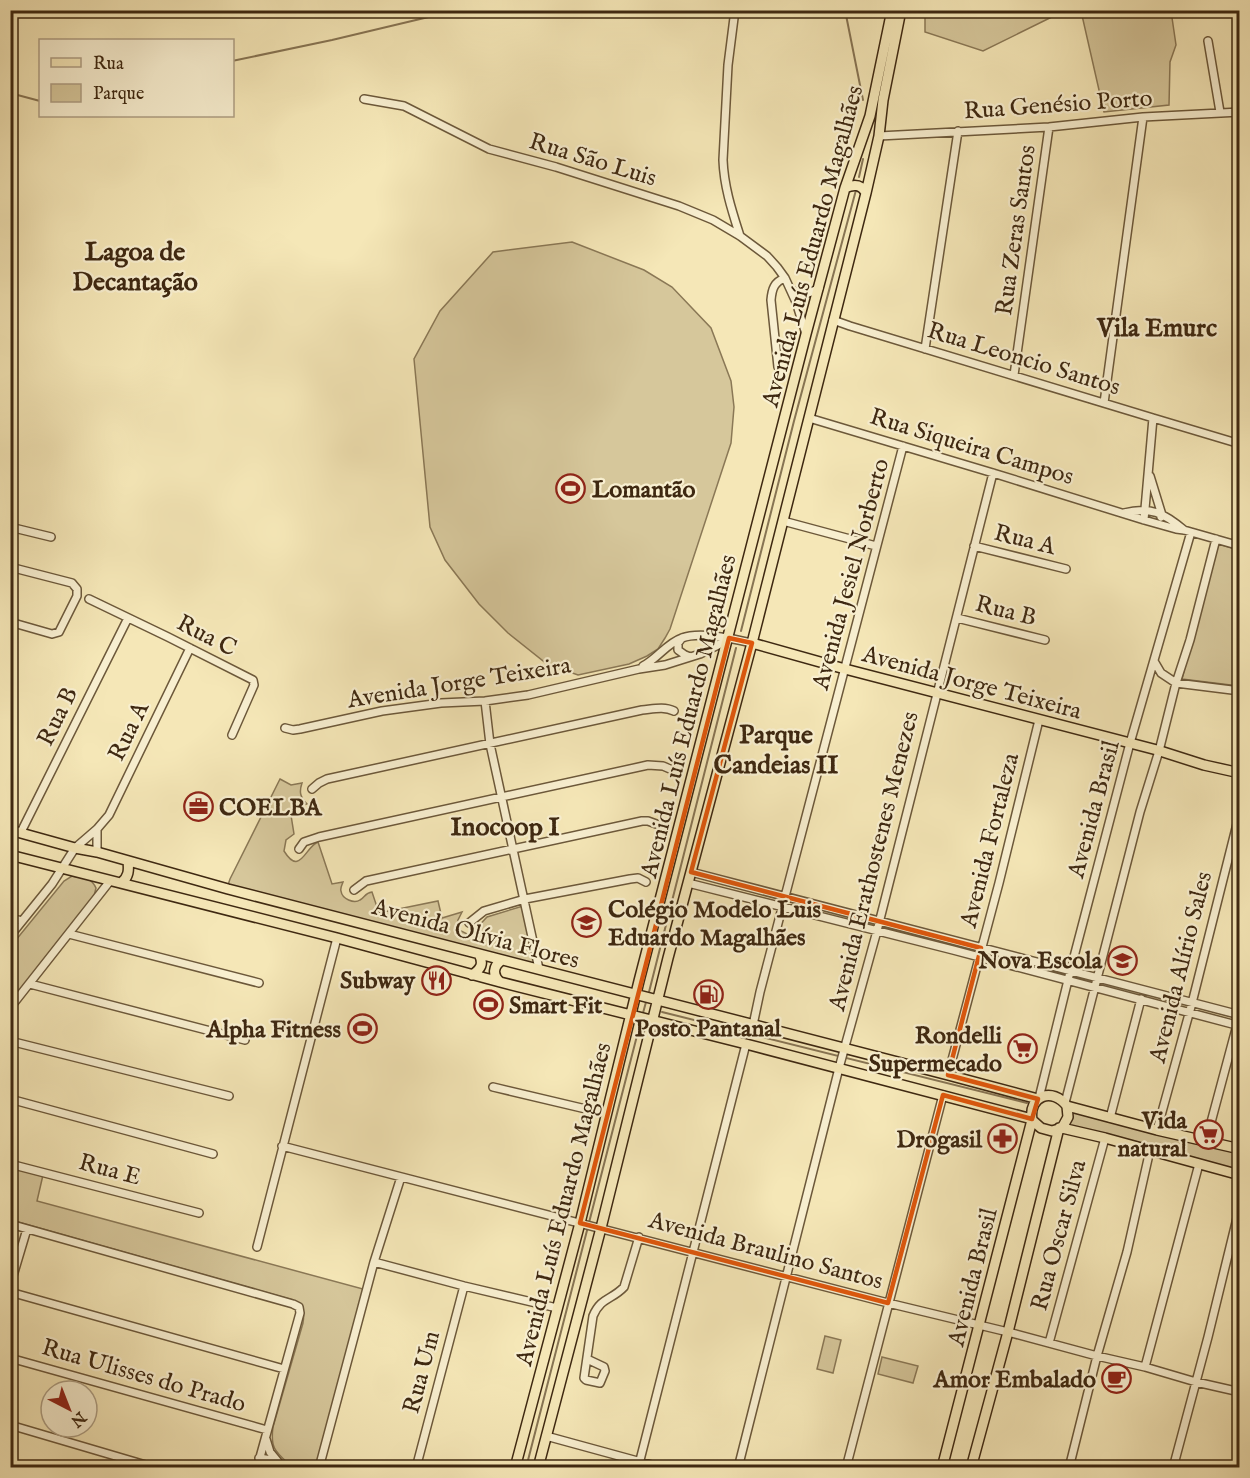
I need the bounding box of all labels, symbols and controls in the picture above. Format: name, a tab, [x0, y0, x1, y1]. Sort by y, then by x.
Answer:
legend	[39, 39, 234, 117]
text: Rua	[93, 53, 124, 76]
street label: Avenida Luís Eduardo Magalhães	[755, 82, 871, 412]
text: Parque	[93, 83, 144, 106]
street label: Rua Genésio Porto	[963, 83, 1154, 128]
street label: Rua São Luis	[525, 126, 660, 194]
street label: Rua Zeras Santos	[989, 143, 1044, 317]
district label: Lagoa de Decantação	[72, 236, 198, 299]
district label: Vila Emurc	[1096, 312, 1217, 345]
street label: Rua Leoncio Santos	[923, 315, 1124, 403]
street label: Rua Siqueira Campos	[866, 402, 1077, 493]
street label: Avenida Jesiel Norberto	[805, 455, 897, 694]
sports icon: Lomantão	[555, 473, 587, 505]
place label: Lomantão	[592, 475, 695, 506]
street label: Rua A	[991, 518, 1059, 563]
street label: Avenida Luís Eduardo Magalhães	[634, 552, 745, 882]
street label: Rua B	[972, 589, 1040, 634]
street label: Rua C	[171, 608, 242, 665]
street label: Avenida Jorge Teixeira	[858, 639, 1085, 728]
street label: Avenida Jorge Teixeira	[344, 650, 574, 717]
street label: Rua B	[31, 682, 86, 751]
street label: Rua A	[102, 696, 157, 767]
street label: Avenida Erathostenes Menezes	[822, 709, 927, 1015]
district label: Parque Candeias II	[714, 719, 838, 782]
street label: Avenida Brasil	[1061, 737, 1128, 883]
street label: Avenida Fortaleza	[954, 749, 1027, 932]
office icon: COELBA	[182, 791, 214, 823]
place label: COELBA	[219, 793, 323, 824]
district label: Inocoop I	[450, 811, 560, 844]
street label: Avenida Alírio Sales	[1142, 869, 1220, 1067]
street label: Avenida Olívia Flores	[368, 892, 582, 977]
place label: Colégio Modelo Luis Eduardo Magalhães	[608, 895, 822, 954]
school or university icon: Colégio Modelo Luis Eduardo Magalhães	[571, 907, 603, 939]
school or university icon: Nova Escola	[1107, 944, 1139, 976]
place label: Nova Escola	[977, 946, 1103, 977]
restaurant icon: Subway	[420, 964, 452, 996]
place label: Subway	[340, 966, 416, 997]
fuel station icon: Posto Pantanal	[692, 979, 724, 1011]
sports icon: Smart Fit	[472, 989, 504, 1021]
place label: Smart Fit	[509, 991, 603, 1022]
sports icon: Alpha Fitness	[346, 1013, 378, 1045]
place label: Posto Pantanal	[635, 1014, 782, 1045]
place label: Alpha Fitness	[205, 1015, 342, 1046]
place label: Rondelli Supermecado	[869, 1021, 1003, 1080]
supermarket icon: Rondelli Supermecado	[1007, 1033, 1039, 1065]
street label: Avenida Luís Eduardo Magalhães	[509, 1040, 620, 1370]
place label: Vida natural	[1117, 1106, 1188, 1165]
supermarket icon: Vida natural	[1192, 1118, 1224, 1150]
pharmacy icon: Drogasil	[987, 1123, 1019, 1155]
place label: Drogasil	[896, 1125, 982, 1156]
street label: Rua E	[75, 1147, 144, 1194]
street label: Rua Oscar Silva	[1024, 1156, 1095, 1314]
street label: Avenida Braulino Santos	[644, 1205, 886, 1298]
street label: Avenida Brasil	[941, 1205, 1006, 1351]
street label: Rua Um	[397, 1328, 448, 1417]
street label: Rua Ulisses do Prado	[38, 1332, 249, 1420]
cafe icon: Amor Embalado	[1101, 1363, 1133, 1395]
place label: Amor Embalado	[932, 1365, 1096, 1396]
north arrow	[39, 1379, 99, 1439]
text: N	[66, 1406, 90, 1431]

